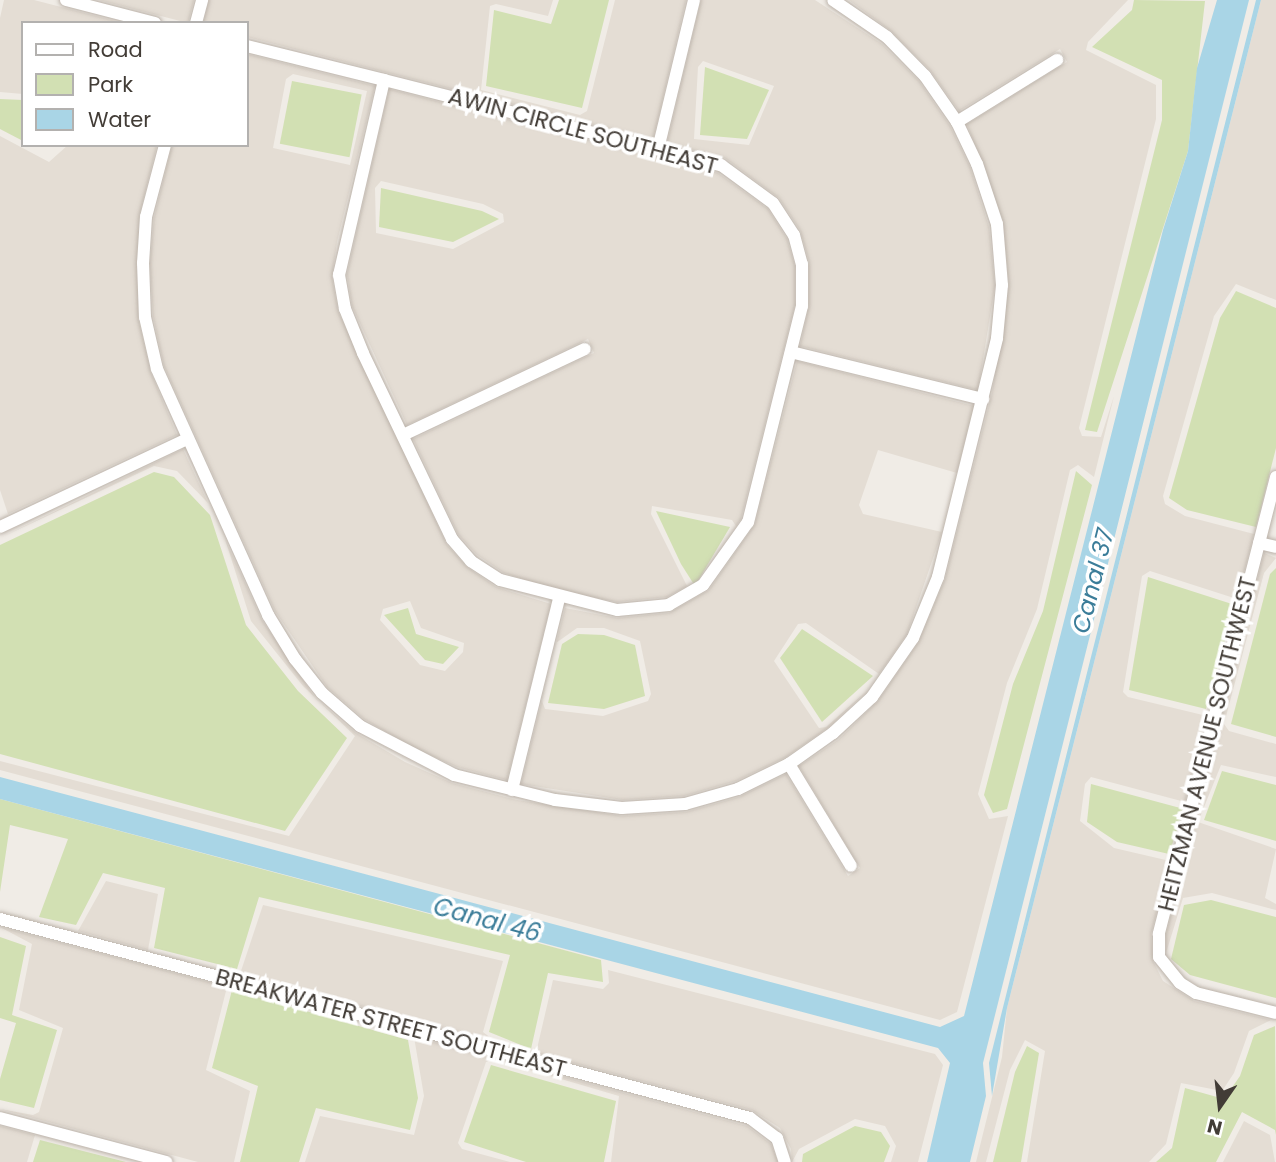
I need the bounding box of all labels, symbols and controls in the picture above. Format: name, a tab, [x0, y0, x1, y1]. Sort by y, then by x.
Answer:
legend	[21, 21, 248, 147]
text: Road	[88, 35, 143, 64]
text: Park	[88, 70, 133, 99]
street label: AWIN CIRCLE SOUTHEAST	[445, 82, 721, 180]
text: Water	[88, 105, 151, 134]
water label: Canal 37	[1066, 526, 1120, 636]
street label: HEITZMAN AVENUE SOUTHWEST	[1152, 574, 1262, 914]
water label: Canal 46	[430, 892, 544, 948]
street label: BREAKWATER STREET SOUTHEAST	[212, 963, 570, 1083]
north arrow	[1185, 1071, 1255, 1141]
text: N	[1205, 1112, 1225, 1142]

